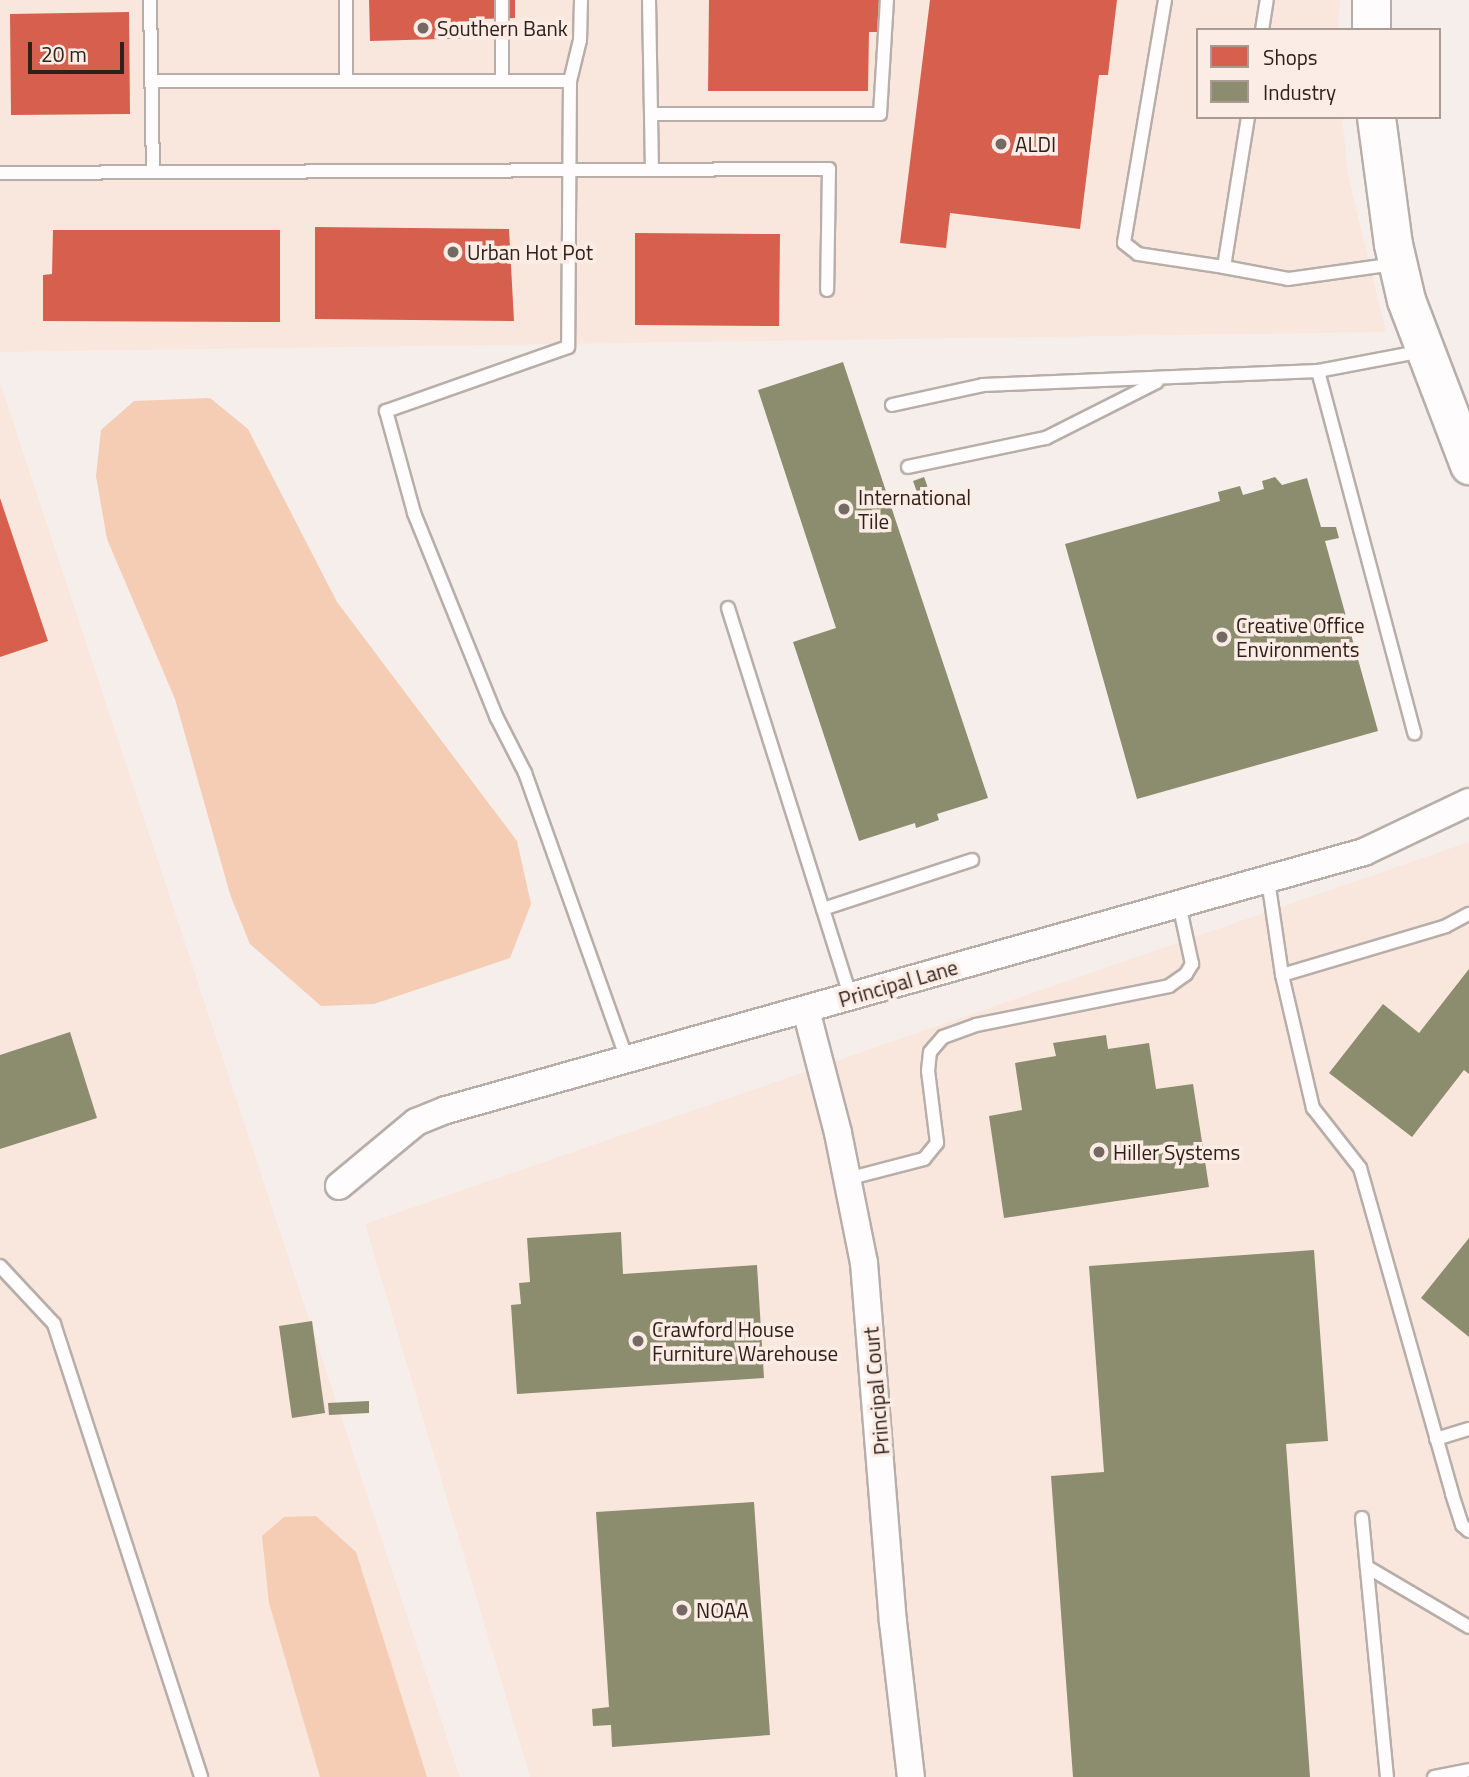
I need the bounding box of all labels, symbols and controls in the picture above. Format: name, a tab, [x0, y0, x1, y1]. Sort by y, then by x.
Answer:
place label: Southern Bank	[437, 15, 568, 41]
marker: Southern Bank	[415, 20, 431, 36]
scale bar	[32, 28, 128, 72]
legend	[1196, 28, 1441, 119]
text: 20 m	[41, 38, 87, 70]
text: Shops	[1263, 41, 1318, 73]
text: Industry	[1263, 76, 1336, 108]
place label: ALDI	[1015, 131, 1056, 157]
marker: ALDI	[993, 136, 1009, 152]
place label: Urban Hot Pot	[467, 239, 593, 265]
marker: Urban Hot Pot	[445, 244, 461, 260]
place label: International Tile	[858, 484, 971, 534]
marker: International Tile	[836, 501, 852, 517]
place label: Creative Office Environments	[1236, 612, 1365, 662]
marker: Creative Office Environments	[1214, 629, 1230, 645]
street label: Principal Lane	[835, 954, 961, 1012]
place label: Hiller Systems	[1113, 1139, 1240, 1165]
marker: Hiller Systems	[1091, 1144, 1107, 1160]
place label: Crawford House Furniture Warehouse	[652, 1316, 838, 1366]
street label: Principal Court	[858, 1326, 894, 1456]
marker: Crawford House Furniture Warehouse	[630, 1333, 646, 1349]
place label: NOAA	[696, 1597, 749, 1623]
marker: NOAA	[674, 1602, 690, 1618]

